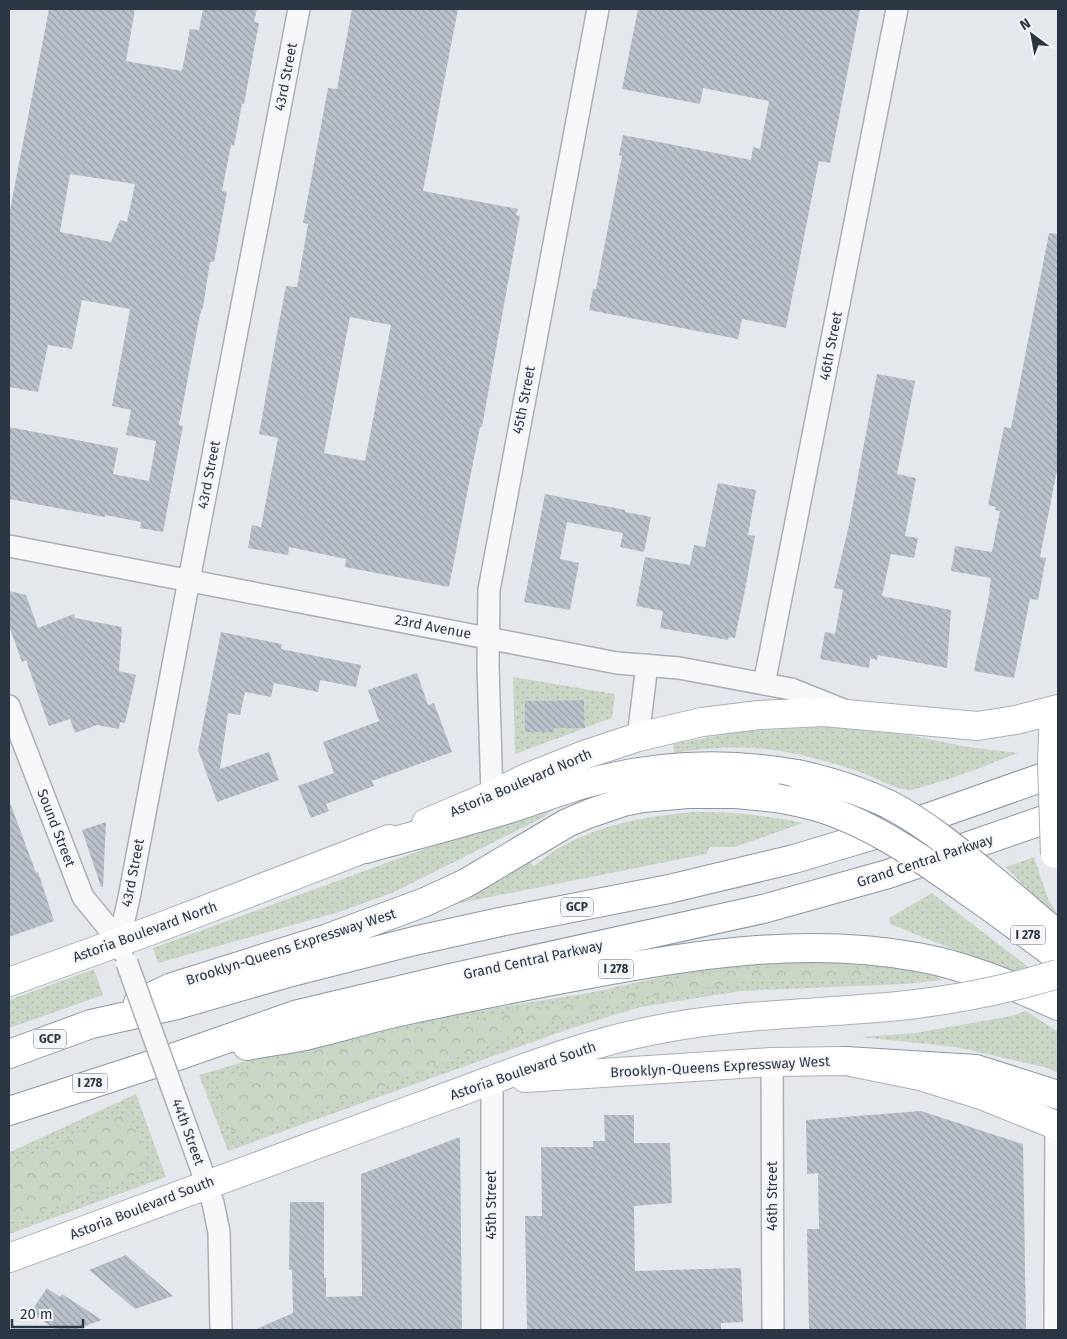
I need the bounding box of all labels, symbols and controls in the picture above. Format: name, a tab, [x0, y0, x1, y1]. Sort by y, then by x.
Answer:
north arrow	[1007, 10, 1057, 60]
text: N	[1017, 15, 1034, 34]
street label: 43rd Street	[271, 40, 301, 113]
street label: 46th Street	[816, 309, 846, 382]
street label: 45th Street	[509, 364, 539, 436]
street label: 43rd Street	[194, 438, 224, 511]
street label: 23rd Avenue	[393, 611, 473, 643]
street label: Astoria Boulevard North	[448, 745, 594, 821]
street label: Sound Street	[33, 787, 79, 870]
street label: Grand Central Parkway	[855, 831, 995, 891]
street label: 43rd Street	[118, 836, 148, 909]
street label: Astoria Boulevard North	[70, 898, 220, 966]
road number: GCP	[561, 898, 593, 916]
street label: Brooklyn-Queens Expressway West	[184, 905, 399, 989]
road number: I 278	[1010, 926, 1046, 944]
street label: Grand Central Parkway	[462, 937, 604, 983]
road number: I 278	[598, 960, 634, 979]
road number: GCP	[34, 1030, 66, 1048]
street label: Astoria Boulevard South	[448, 1038, 598, 1104]
street label: Brooklyn-Queens Expressway West	[610, 1053, 831, 1081]
road number: I 278	[72, 1074, 108, 1092]
street label: 44th Street	[168, 1096, 208, 1169]
street label: 46th Street	[764, 1160, 781, 1231]
street label: 45th Street	[483, 1169, 500, 1240]
street label: Astoria Boulevard South	[67, 1173, 217, 1243]
scale bar	[12, 1296, 84, 1328]
text: 20 m	[20, 1305, 53, 1323]

